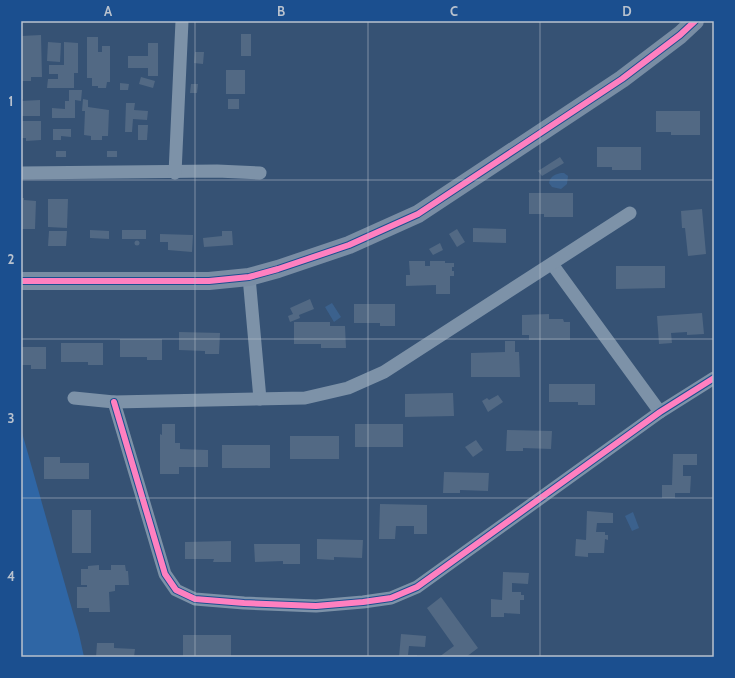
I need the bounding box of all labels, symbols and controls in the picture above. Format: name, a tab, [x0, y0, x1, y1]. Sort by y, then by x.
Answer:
text: A	[104, 3, 113, 19]
text: B	[277, 3, 285, 19]
text: C	[450, 3, 458, 19]
text: D	[622, 3, 632, 19]
text: 1	[9, 93, 13, 109]
text: 2	[8, 251, 15, 267]
text: 3	[7, 410, 15, 426]
text: 4	[7, 568, 15, 584]

